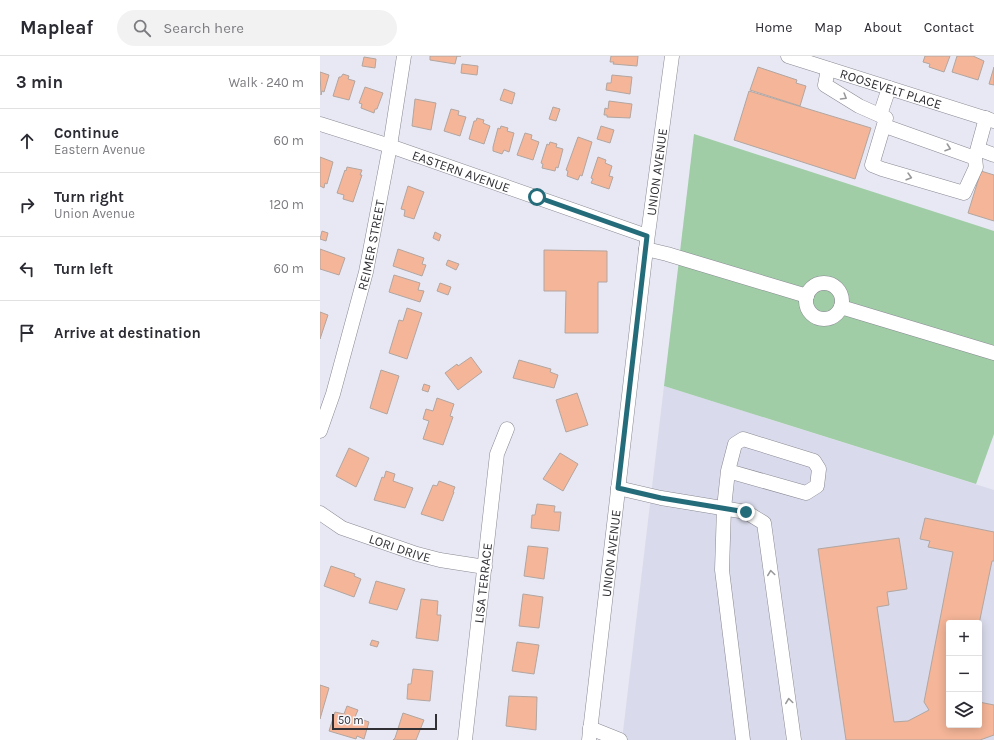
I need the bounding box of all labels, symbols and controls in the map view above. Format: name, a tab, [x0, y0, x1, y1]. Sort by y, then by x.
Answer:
search box	[117, 10, 397, 46]
text: Mapleaf	[20, 17, 93, 39]
icon: search	[131, 17, 153, 39]
text: Search here	[163, 19, 244, 37]
text: Home	[755, 19, 792, 36]
text: Map	[814, 19, 842, 36]
text: About	[864, 19, 902, 36]
text: Contact	[924, 19, 974, 36]
street label: ROOSEVELT PLACE	[838, 66, 944, 112]
text: 3 min	[16, 72, 63, 92]
text: Walk · 240 m	[228, 75, 304, 90]
one-way arrow	[840, 92, 847, 99]
text: Continue	[54, 124, 119, 142]
street label: UNION AVENUE	[644, 127, 670, 217]
icon: ahead	[16, 130, 38, 152]
text: 60 m	[274, 133, 304, 148]
text: Eastern Avenue	[54, 142, 145, 157]
one-way arrow	[944, 144, 951, 152]
street label: EASTERN AVENUE	[410, 147, 512, 196]
one-way arrow	[906, 172, 913, 181]
text: Turn right	[54, 188, 124, 206]
route start	[528, 188, 546, 206]
icon: right	[16, 194, 38, 216]
text: 120 m	[269, 197, 304, 212]
street label: REIMER STREET	[354, 198, 388, 292]
text: Union Avenue	[54, 206, 135, 221]
icon: left	[16, 258, 38, 280]
text: Turn left	[54, 260, 113, 278]
text: 60 m	[274, 261, 304, 276]
icon: arrive	[16, 322, 38, 344]
text: Arrive at destination	[54, 324, 201, 342]
route end	[737, 503, 755, 521]
street label: UNION AVENUE	[599, 509, 624, 598]
street label: LORI DRIVE	[367, 531, 432, 565]
street label: LISA TERRACE	[471, 542, 495, 624]
one-way arrow	[767, 570, 776, 576]
map controls	[946, 620, 982, 728]
button: +	[946, 620, 982, 656]
button: −	[946, 656, 982, 692]
button: layers	[946, 692, 982, 728]
one-way arrow	[785, 698, 794, 704]
scale bar	[332, 712, 437, 731]
text: 50 m	[338, 714, 364, 727]

